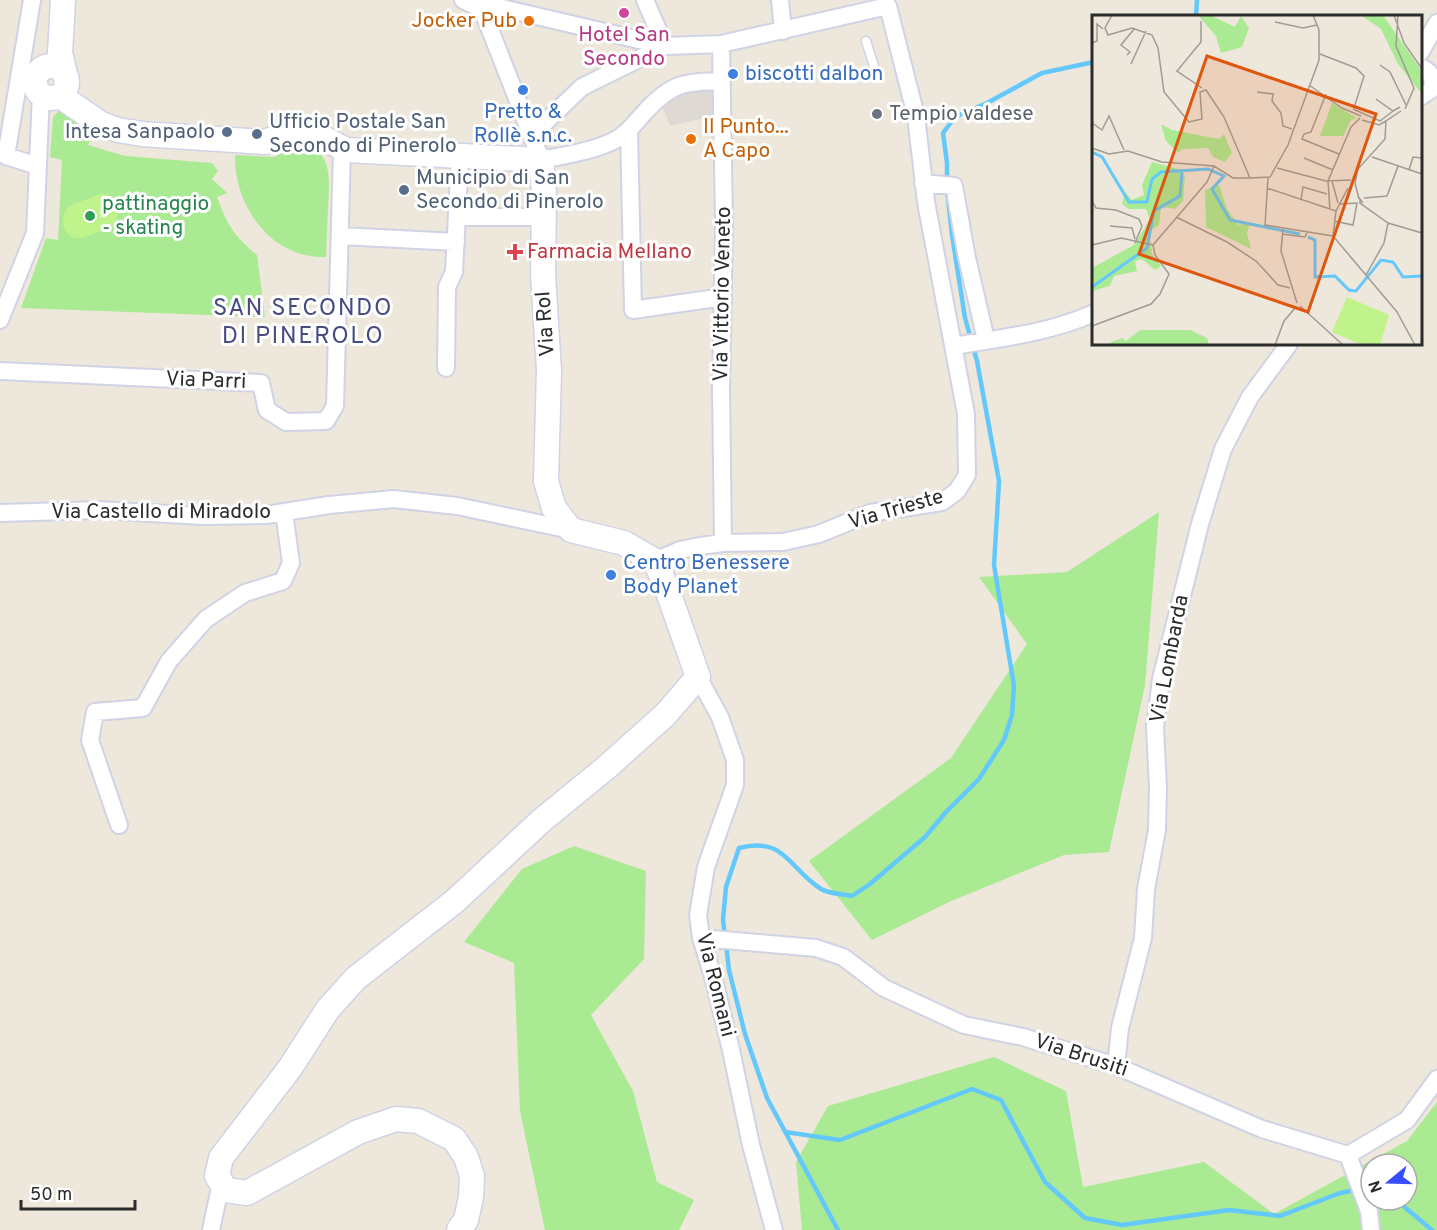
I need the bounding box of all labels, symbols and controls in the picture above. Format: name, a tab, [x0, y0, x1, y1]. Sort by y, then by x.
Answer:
marker: Hotel San Secondo	[617, 6, 631, 20]
place label: Jocker Pub	[411, 8, 517, 35]
marker: Jocker Pub	[522, 14, 536, 28]
inset map	[1092, 15, 1422, 345]
place label: Hotel San Secondo	[578, 22, 670, 73]
place label: biscotti dalbon	[745, 61, 883, 88]
marker: biscotti dalbon	[726, 67, 740, 81]
marker: Pretto & Rollè s.n.c.	[516, 83, 530, 97]
place label: Pretto & Rollè s.n.c.	[474, 99, 572, 150]
place label: Tempio valdese	[889, 101, 1033, 128]
marker: Tempio valdese	[870, 107, 884, 121]
place label: Ufficio Postale San Secondo di Pinerolo	[269, 109, 457, 160]
place label: Il Punto... A Capo	[703, 114, 789, 165]
place label: Intesa Sanpaolo	[65, 119, 215, 146]
marker: Intesa Sanpaolo	[220, 125, 234, 139]
marker: Ufficio Postale San Secondo di Pinerolo	[250, 127, 264, 141]
marker: Il Punto... A Capo	[684, 132, 698, 146]
place label: Municipio di San Secondo di Pinerolo	[416, 165, 604, 216]
marker: Municipio di San Secondo di Pinerolo	[397, 183, 411, 197]
place label: pattinaggio - skating	[102, 191, 209, 242]
street label: Via Vittorio Veneto	[708, 206, 738, 382]
marker: pattinaggio - skating	[83, 209, 97, 223]
place label: Farmacia Mellano	[527, 239, 692, 266]
marker: Farmacia Mellano	[508, 245, 522, 259]
street label: Via Rol	[530, 290, 562, 358]
district label: SAN SECONDO DI PINEROLO	[213, 294, 393, 352]
street label: Via Parri	[165, 366, 247, 396]
street label: Via Trieste	[845, 484, 947, 536]
street label: Via Castello di Miradolo	[51, 499, 271, 526]
place label: Centro Benessere Body Planet	[623, 550, 790, 601]
marker: Centro Benessere Body Planet	[604, 568, 618, 582]
street label: Via Lombarda	[1144, 593, 1196, 725]
street label: Via Romani	[689, 930, 741, 1040]
street label: Via Brusiti	[1031, 1028, 1131, 1084]
north arrow	[1359, 1152, 1419, 1212]
scale bar	[21, 1173, 135, 1211]
text: N	[1365, 1178, 1388, 1195]
text: 50 m	[30, 1184, 72, 1207]

